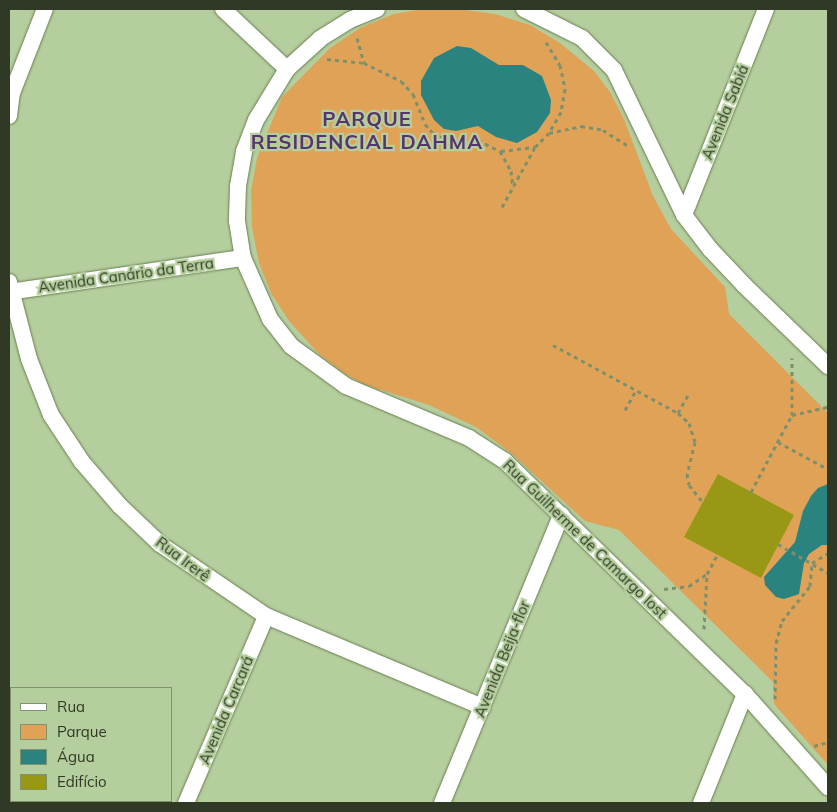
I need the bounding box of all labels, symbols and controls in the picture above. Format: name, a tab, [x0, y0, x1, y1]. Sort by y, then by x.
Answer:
street label: Avenida Sabiá	[698, 62, 752, 162]
district label: PARQUE RESIDENCIAL DAHMA	[249, 106, 485, 153]
street label: Avenida Canário da Terra	[37, 254, 215, 296]
street label: Rua Guilherme de Camargo Iost	[499, 456, 671, 622]
street label: Rua Irerê	[152, 533, 214, 585]
street label: Avenida Beija-flor	[470, 598, 534, 720]
street label: Avenida Carcará	[195, 653, 257, 767]
legend	[10, 687, 172, 802]
text: Rua	[57, 697, 85, 716]
text: Parque	[57, 722, 107, 741]
text: Água	[57, 747, 95, 766]
text: Edifício	[57, 772, 107, 791]

